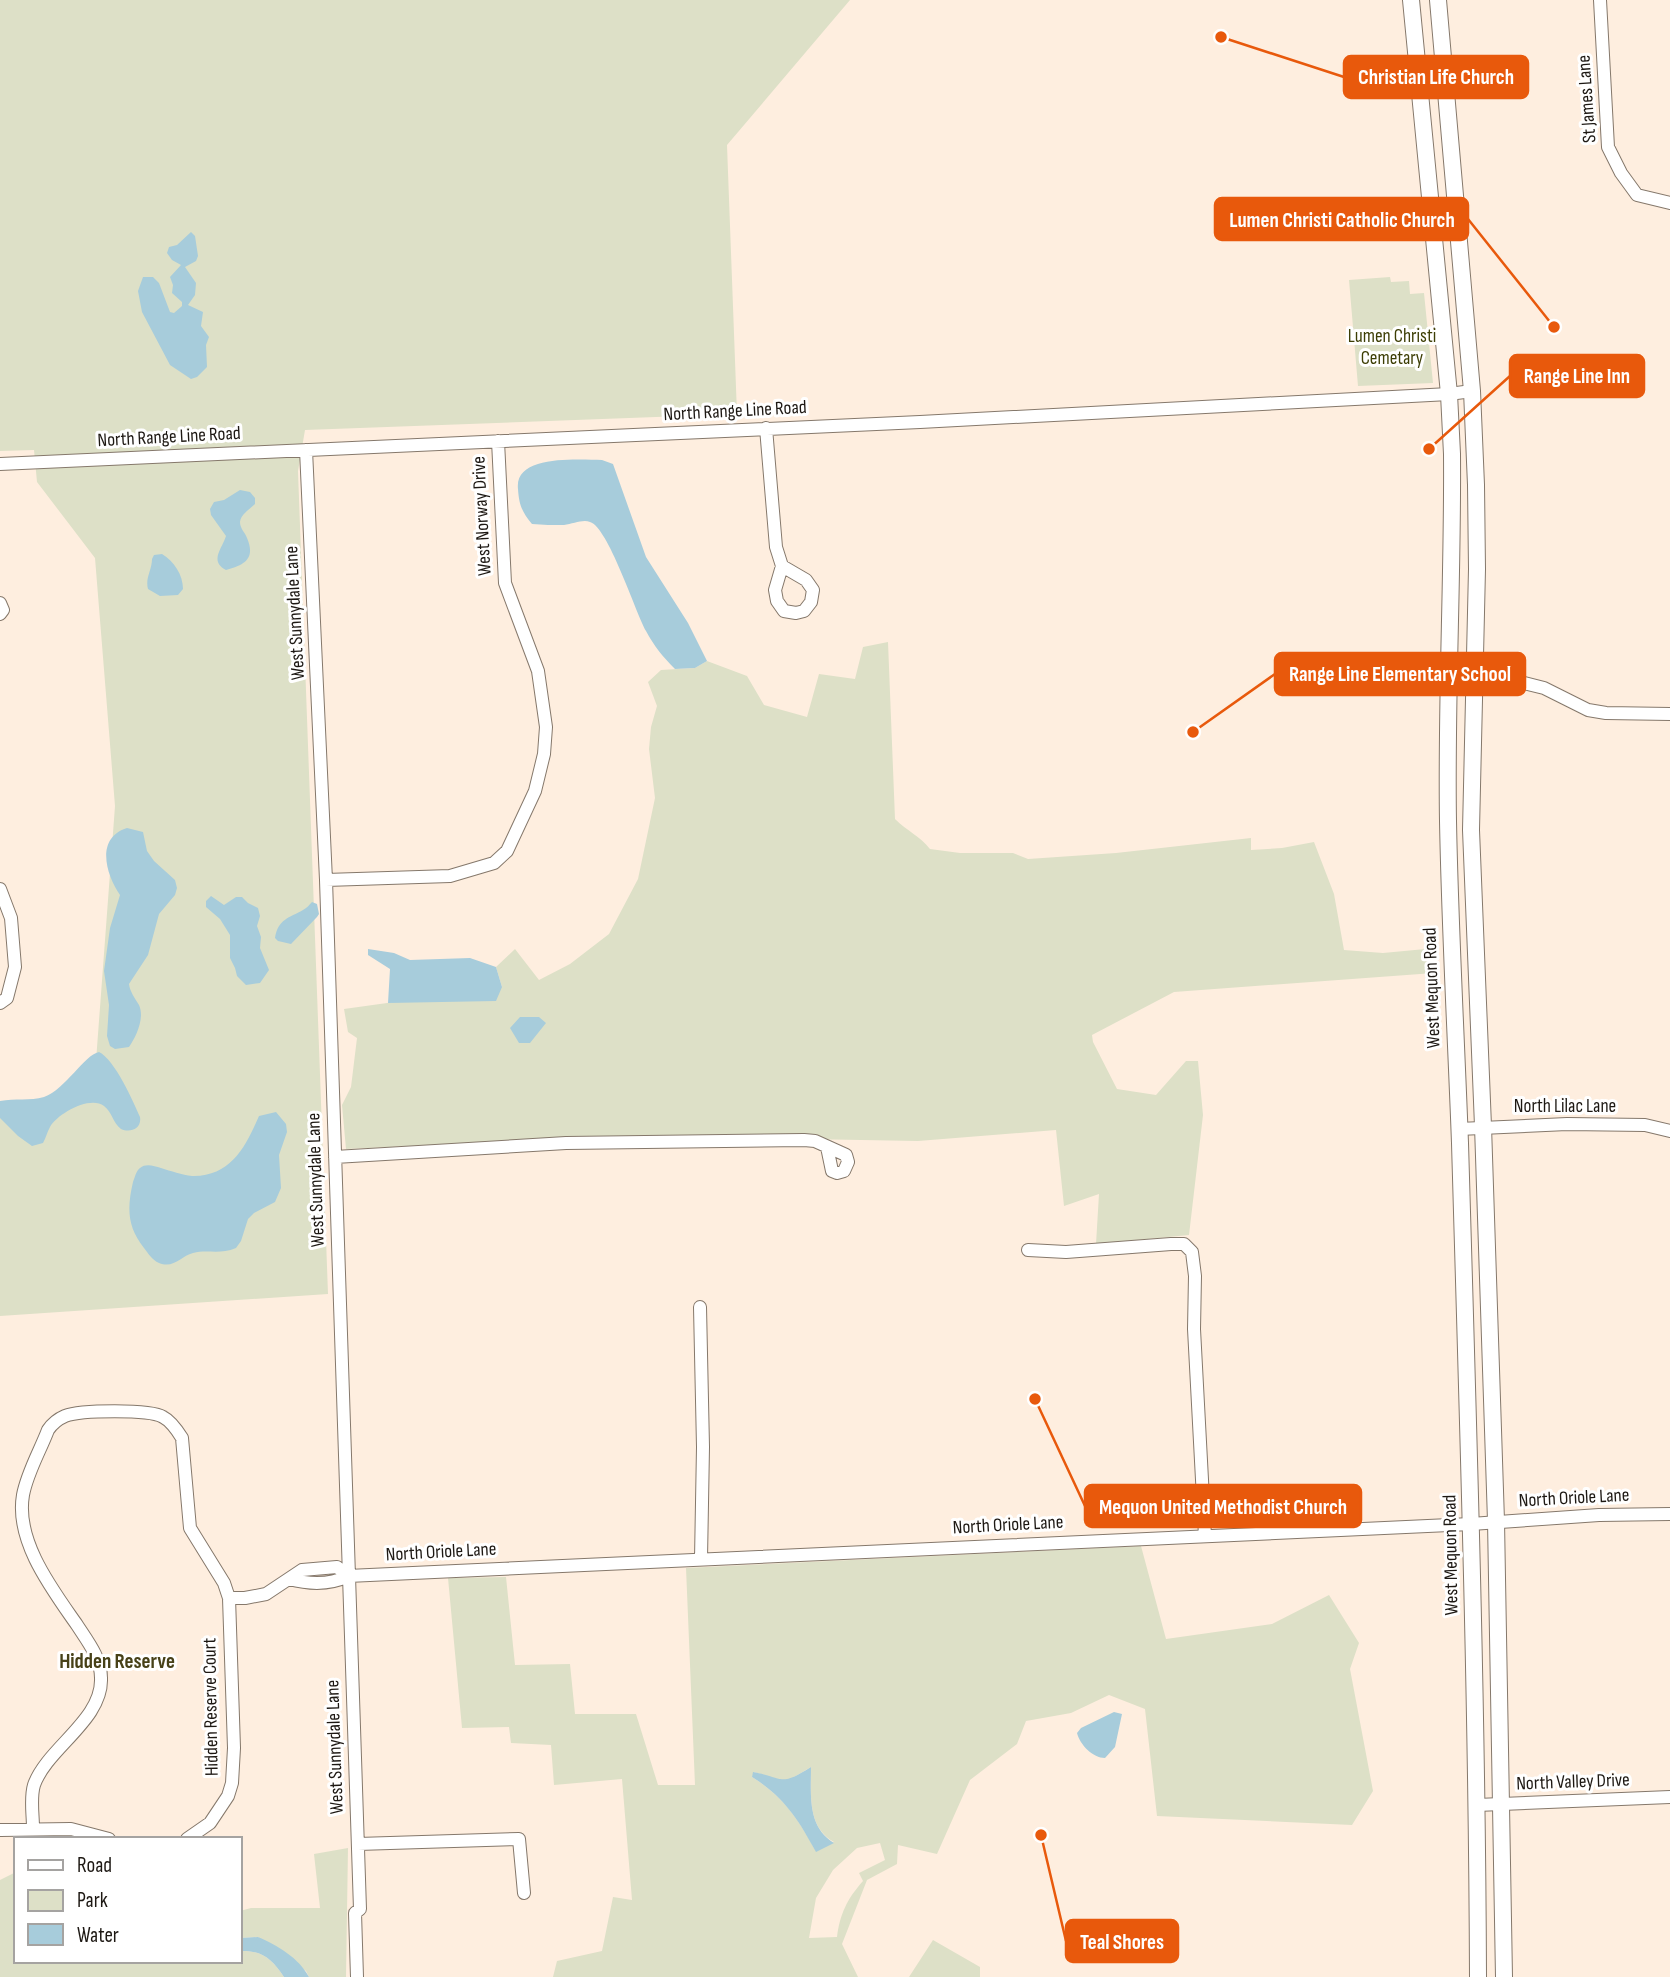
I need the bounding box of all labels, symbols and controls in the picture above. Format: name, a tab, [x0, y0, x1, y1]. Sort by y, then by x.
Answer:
street label: St James Lane	[1572, 54, 1602, 144]
callout: Christian Life Church	[1344, 56, 1528, 98]
text: Christian Life Church	[1358, 65, 1514, 90]
callout: Lumen Christi Catholic Church	[1215, 198, 1468, 240]
text: Lumen Christi Catholic Church	[1229, 208, 1455, 233]
park label: Lumen Christi Cemetary	[1348, 325, 1436, 370]
callout: Range Line Inn	[1510, 355, 1644, 397]
text: Range Line Inn	[1524, 364, 1630, 389]
street label: North Range Line Road	[663, 396, 807, 426]
street label: North Range Line Road	[97, 422, 241, 452]
street label: West Norway Drive	[467, 456, 497, 576]
street label: West Sunnydale Lane	[280, 545, 310, 681]
callout: Range Line Elementary School	[1275, 653, 1525, 695]
text: Range Line Elementary School	[1289, 662, 1511, 687]
street label: West Mequon Road	[1418, 927, 1446, 1049]
street label: North Lilac Lane	[1514, 1095, 1616, 1118]
street label: West Sunnydale Lane	[302, 1112, 330, 1248]
street label: North Oriole Lane	[1518, 1484, 1630, 1512]
callout: Mequon United Methodist Church	[1085, 1485, 1361, 1527]
street label: West Mequon Road	[1438, 1494, 1464, 1616]
text: Mequon United Methodist Church	[1099, 1495, 1347, 1520]
street label: North Oriole Lane	[952, 1511, 1064, 1539]
street label: North Oriole Lane	[385, 1538, 497, 1566]
street label: Hidden Reserve Court	[198, 1637, 224, 1776]
district label: Hidden Reserve	[59, 1649, 175, 1674]
street label: West Sunnydale Lane	[321, 1679, 349, 1815]
street label: North Valley Drive	[1516, 1769, 1630, 1795]
legend	[14, 1837, 242, 1963]
text: Road	[77, 1853, 112, 1878]
text: Park	[77, 1888, 108, 1913]
callout: Teal Shores	[1066, 1920, 1178, 1962]
text: Water	[77, 1923, 119, 1948]
text: Teal Shores	[1080, 1930, 1164, 1955]

